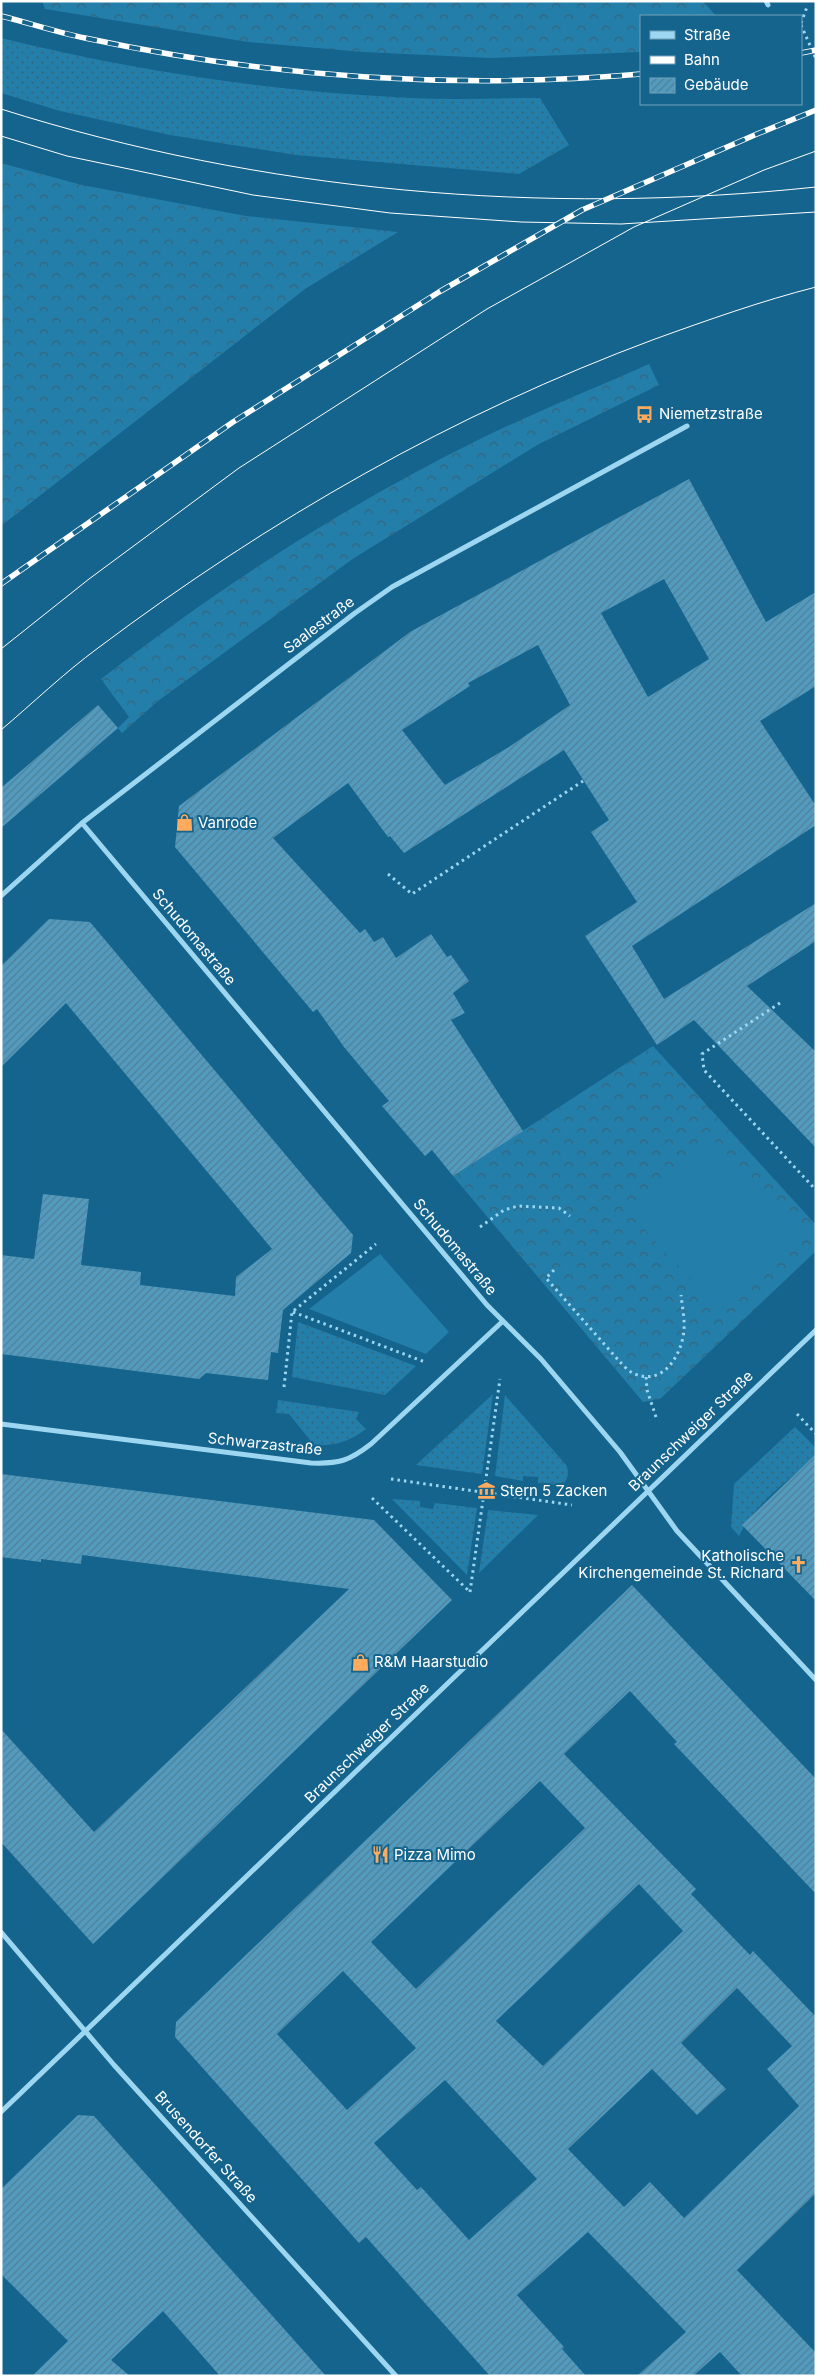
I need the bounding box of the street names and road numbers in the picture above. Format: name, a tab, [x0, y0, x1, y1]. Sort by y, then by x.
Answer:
street label: Saalestraße	[280, 592, 358, 657]
street label: Schudomastraße	[148, 884, 240, 989]
street label: Schudomastraße	[409, 1194, 501, 1299]
street label: Braunschweiger Straße	[624, 1366, 757, 1495]
street label: Schwarzastraße	[207, 1428, 323, 1459]
street label: Braunschweiger Straße	[300, 1678, 433, 1807]
street label: Brusendorfer Straße	[151, 2087, 262, 2207]

